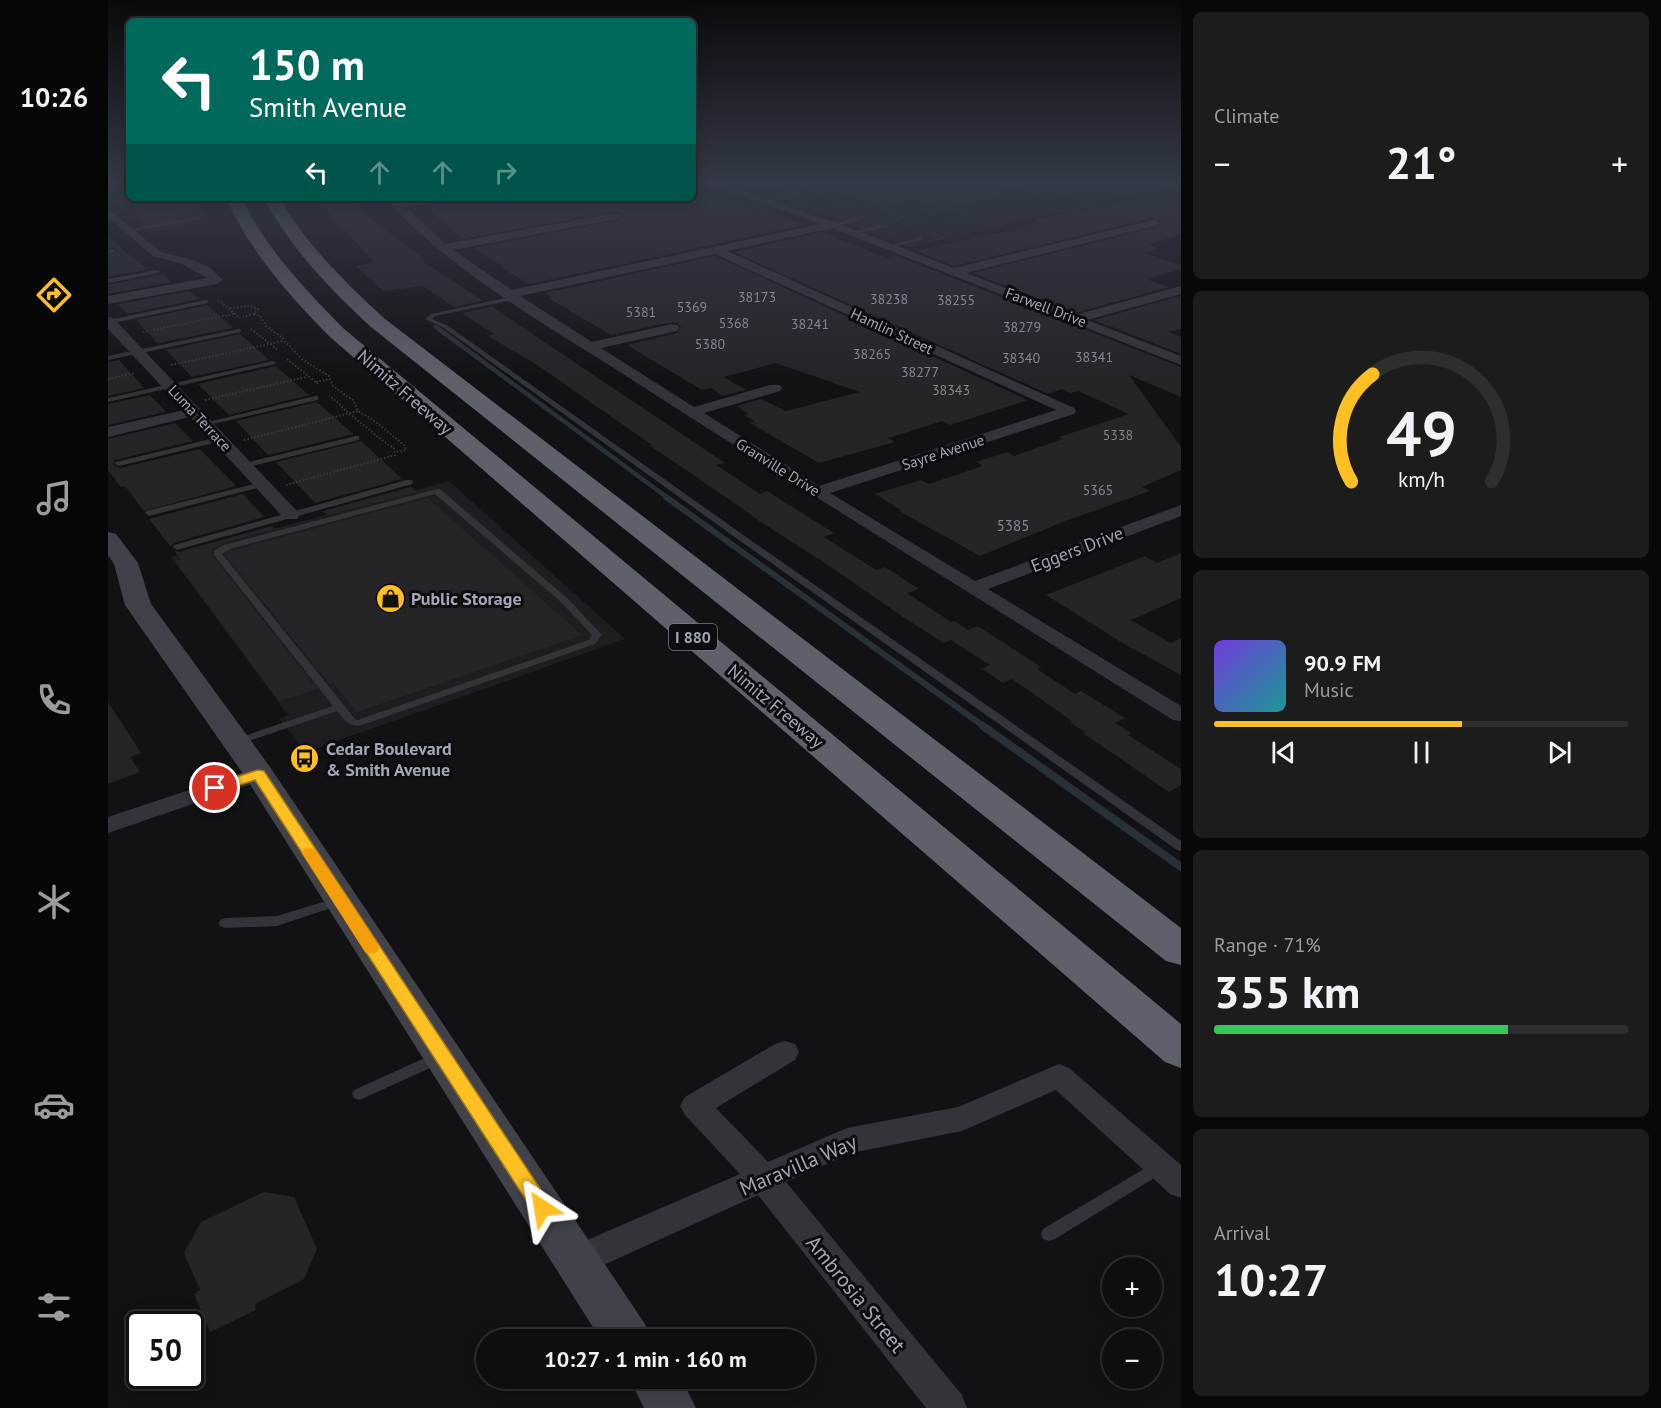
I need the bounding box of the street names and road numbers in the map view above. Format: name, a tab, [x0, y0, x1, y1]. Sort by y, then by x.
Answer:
street label: Farwell Drive	[1003, 283, 1089, 331]
street label: Hamlin Street	[848, 304, 936, 358]
street label: Nimitz Freeway	[353, 344, 458, 440]
street label: Luma Terrace	[164, 381, 236, 455]
street label: Sayre Avenue	[899, 430, 987, 474]
street label: Granville Drive	[733, 434, 823, 500]
street label: Eggers Drive	[1028, 521, 1126, 577]
road number: I 880	[669, 624, 717, 650]
street label: Nimitz Freeway	[723, 659, 829, 753]
street label: Maravilla Way	[735, 1128, 861, 1202]
street label: Ambrosia Street	[800, 1230, 912, 1358]

